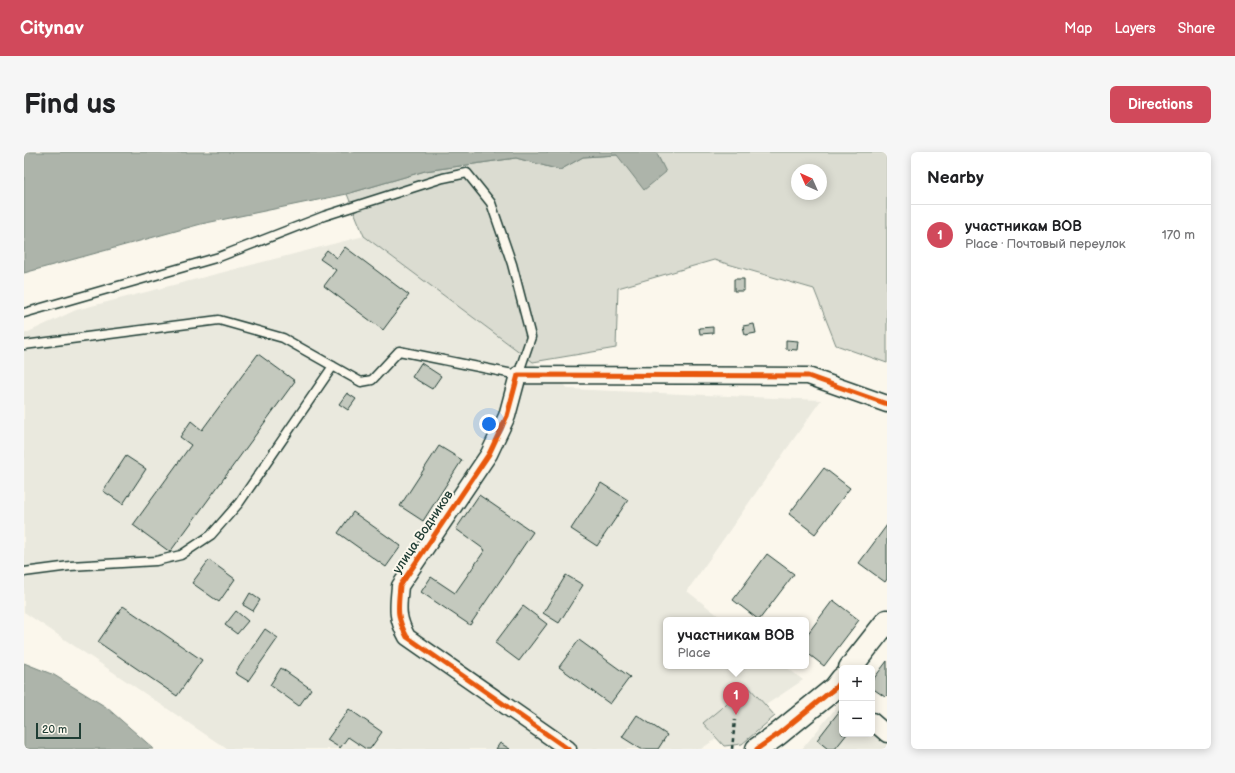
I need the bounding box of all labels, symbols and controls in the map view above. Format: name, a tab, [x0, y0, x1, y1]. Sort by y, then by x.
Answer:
text: Citynav	[20, 17, 84, 40]
text: Map	[1064, 20, 1092, 37]
text: Layers	[1114, 20, 1156, 37]
text: Share	[1178, 20, 1215, 37]
button: Directions	[1110, 86, 1211, 123]
text: Find us	[24, 88, 116, 121]
north arrow	[791, 164, 827, 200]
text: Nearby	[927, 168, 984, 188]
text: участникам ВОВ	[965, 217, 1082, 236]
text: 1	[937, 227, 943, 243]
text: 170 m	[1162, 227, 1195, 243]
text: Place · Почтовый переулок	[965, 236, 1126, 252]
your location	[479, 414, 499, 434]
street label: улица Водников	[389, 487, 457, 577]
popup	[663, 617, 809, 669]
text: участникам ВОВ	[678, 626, 794, 645]
text: Place	[678, 645, 711, 661]
map controls	[839, 665, 875, 737]
button: +	[839, 665, 875, 701]
pin: 1	[723, 682, 749, 715]
button: −	[839, 701, 875, 737]
scale bar	[36, 721, 81, 740]
text: 20 m	[42, 723, 67, 736]

